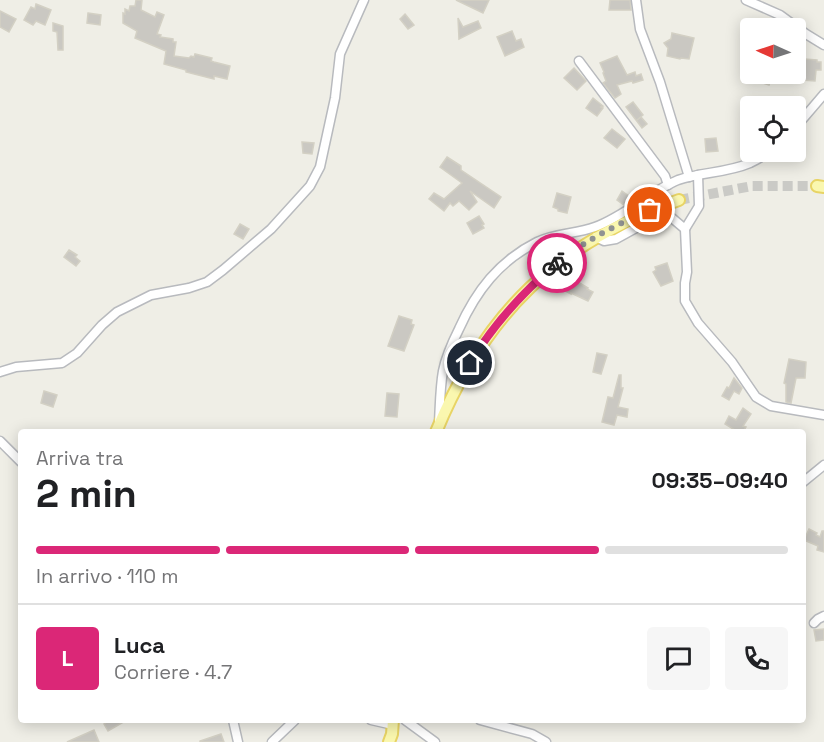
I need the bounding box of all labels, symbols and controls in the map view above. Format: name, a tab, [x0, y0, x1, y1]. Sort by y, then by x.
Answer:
north arrow	[740, 18, 806, 84]
map controls	[740, 18, 806, 162]
button: locate	[740, 96, 806, 162]
pin	[624, 184, 675, 235]
icon: bag	[633, 193, 666, 226]
courier	[527, 233, 587, 293]
icon: bike	[541, 247, 574, 280]
pin	[444, 337, 495, 388]
icon: home	[453, 346, 486, 379]
text: Arriva tra	[36, 445, 124, 471]
text: 09:35–09:40	[652, 466, 788, 494]
text: 2 min	[36, 469, 137, 518]
text: In arrivo · 110 m	[36, 563, 178, 589]
button: chat	[647, 627, 710, 690]
button: phone	[725, 627, 788, 690]
text: Luca	[114, 631, 165, 659]
text: L	[62, 644, 73, 672]
text: Corriere · 4.7	[114, 659, 232, 685]

